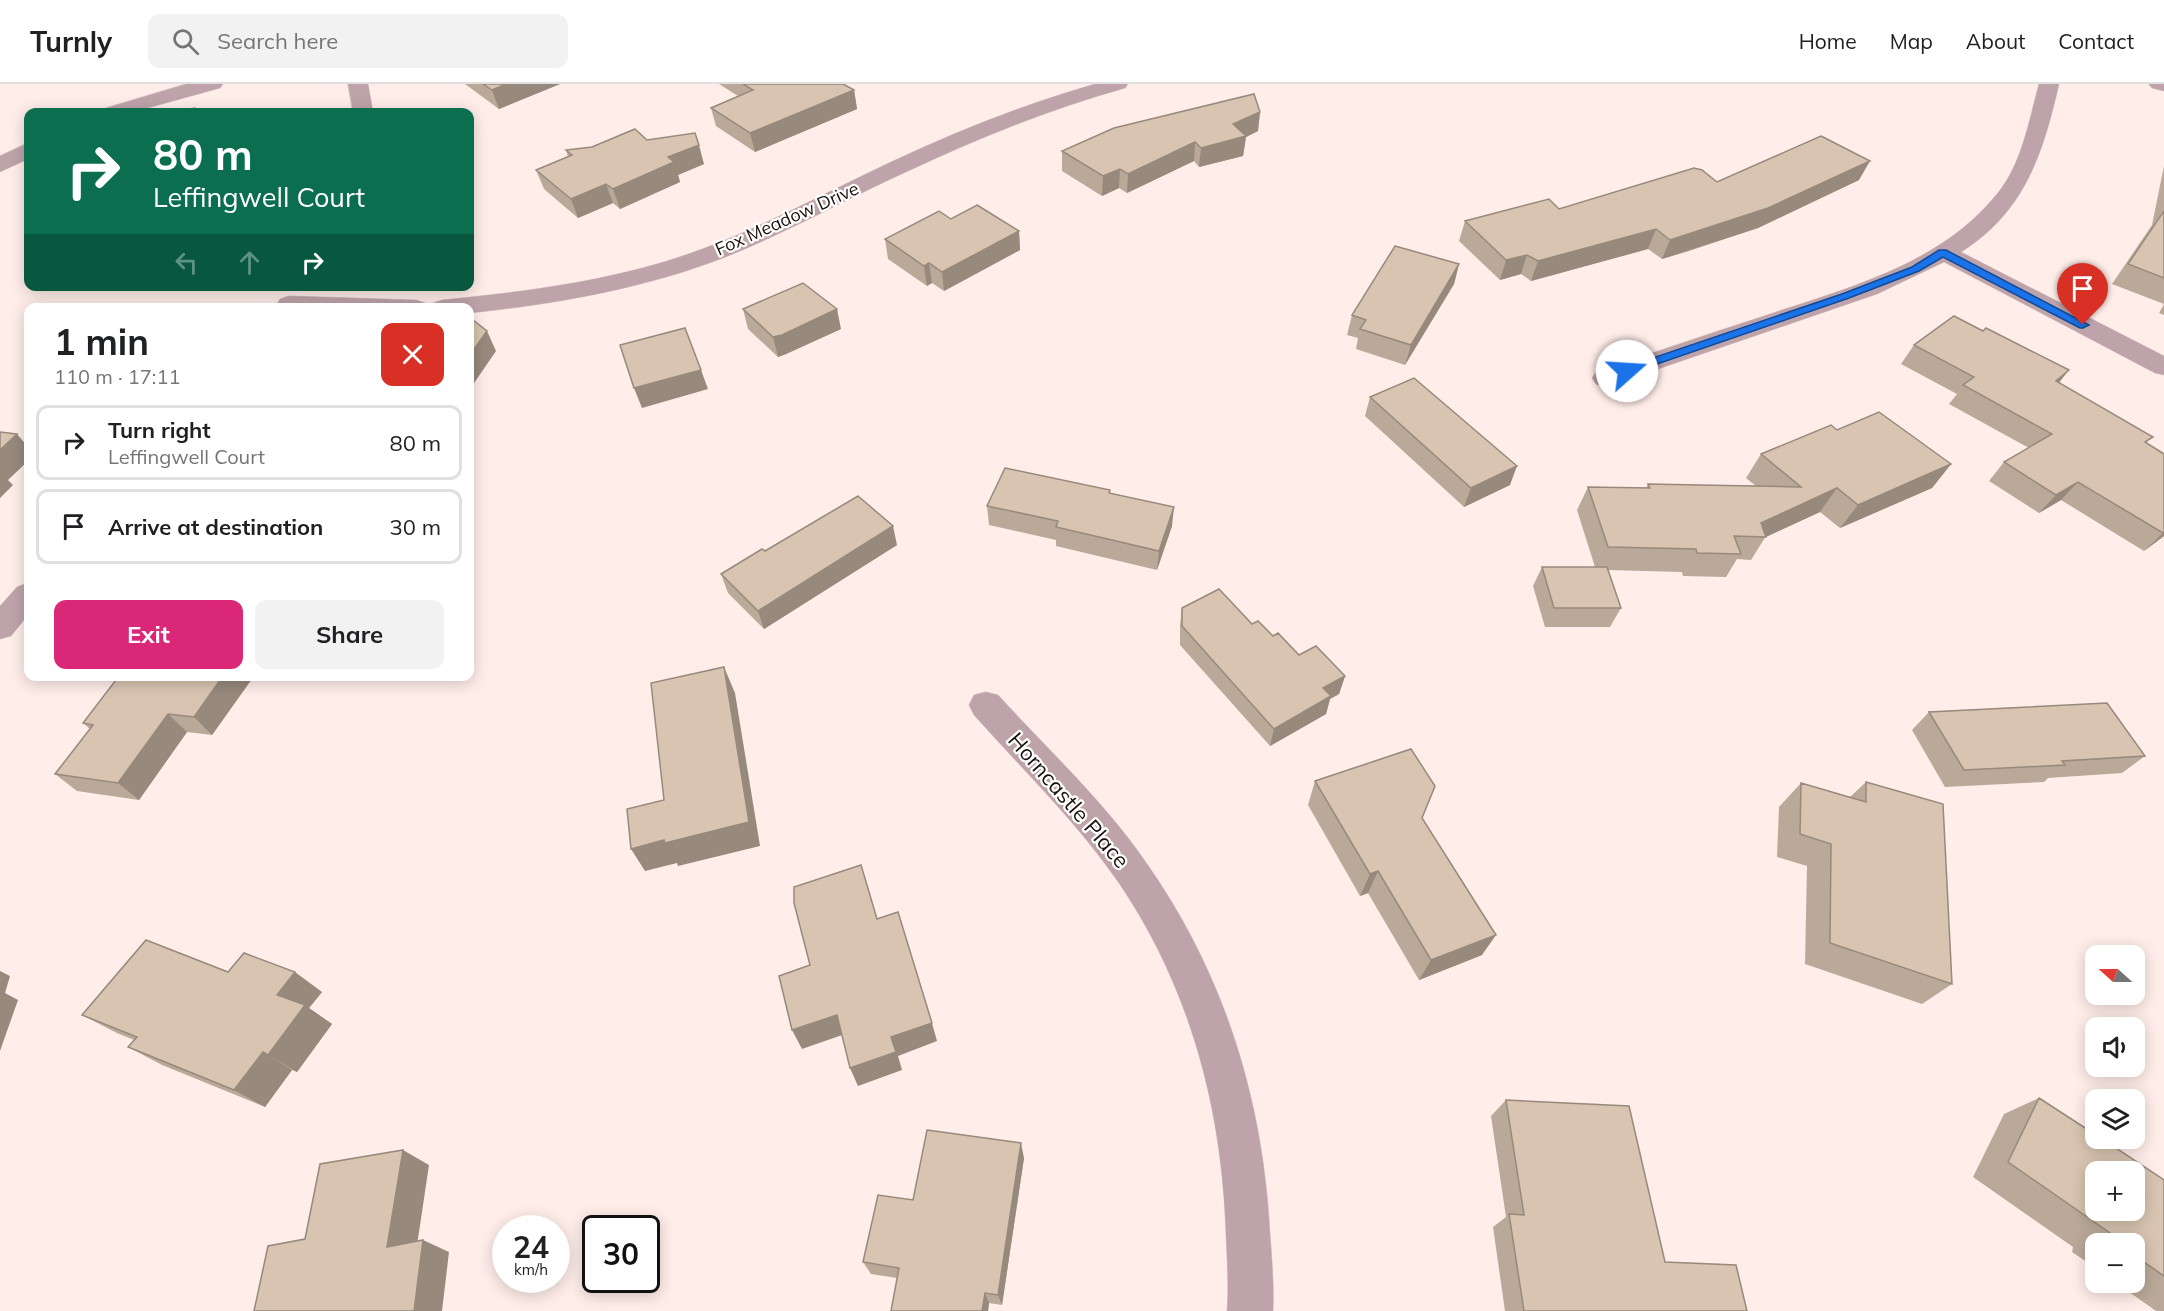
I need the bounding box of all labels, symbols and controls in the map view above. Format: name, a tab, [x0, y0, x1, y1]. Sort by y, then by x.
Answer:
search box	[148, 14, 568, 68]
text: Turnly	[30, 24, 112, 59]
icon: search	[169, 25, 202, 58]
text: Search here	[217, 27, 338, 55]
text: Home	[1799, 28, 1857, 54]
text: Map	[1890, 28, 1933, 54]
text: About	[1966, 28, 2025, 54]
text: Contact	[2058, 28, 2134, 54]
text: 80 m	[153, 128, 253, 181]
icon: right	[54, 132, 132, 210]
street label: Fox Meadow Drive	[711, 177, 862, 261]
text: Leffingwell Court	[153, 180, 365, 214]
icon: left	[170, 246, 203, 279]
icon: ahead	[233, 246, 266, 279]
icon: right	[296, 246, 329, 279]
pin	[2057, 263, 2108, 325]
icon: arrive	[2066, 272, 2099, 305]
text: 1 min	[54, 319, 149, 364]
button: close	[381, 323, 444, 386]
position arrow	[1595, 339, 1659, 403]
text: 110 m · 17:11	[54, 364, 180, 389]
text: Turn right	[108, 416, 211, 444]
icon: right	[57, 426, 90, 459]
text: 80 m	[390, 429, 441, 457]
text: Leffingwell Court	[108, 444, 265, 469]
icon: arrive	[57, 510, 90, 543]
text: Arrive at destination	[108, 513, 323, 541]
text: 30 m	[390, 513, 441, 541]
button: Exit	[54, 600, 243, 669]
button: Share	[255, 600, 444, 669]
street label: Horncastle Place	[1002, 726, 1136, 874]
north arrow	[2085, 945, 2145, 1005]
map controls	[2085, 945, 2145, 1293]
button: sound	[2085, 1017, 2145, 1077]
button: layers	[2085, 1089, 2145, 1149]
button: +	[2085, 1161, 2145, 1221]
speed limit sign: 30	[582, 1215, 660, 1293]
text: 24	[513, 1228, 549, 1266]
button: −	[2085, 1233, 2145, 1293]
text: km/h	[514, 1260, 548, 1279]

